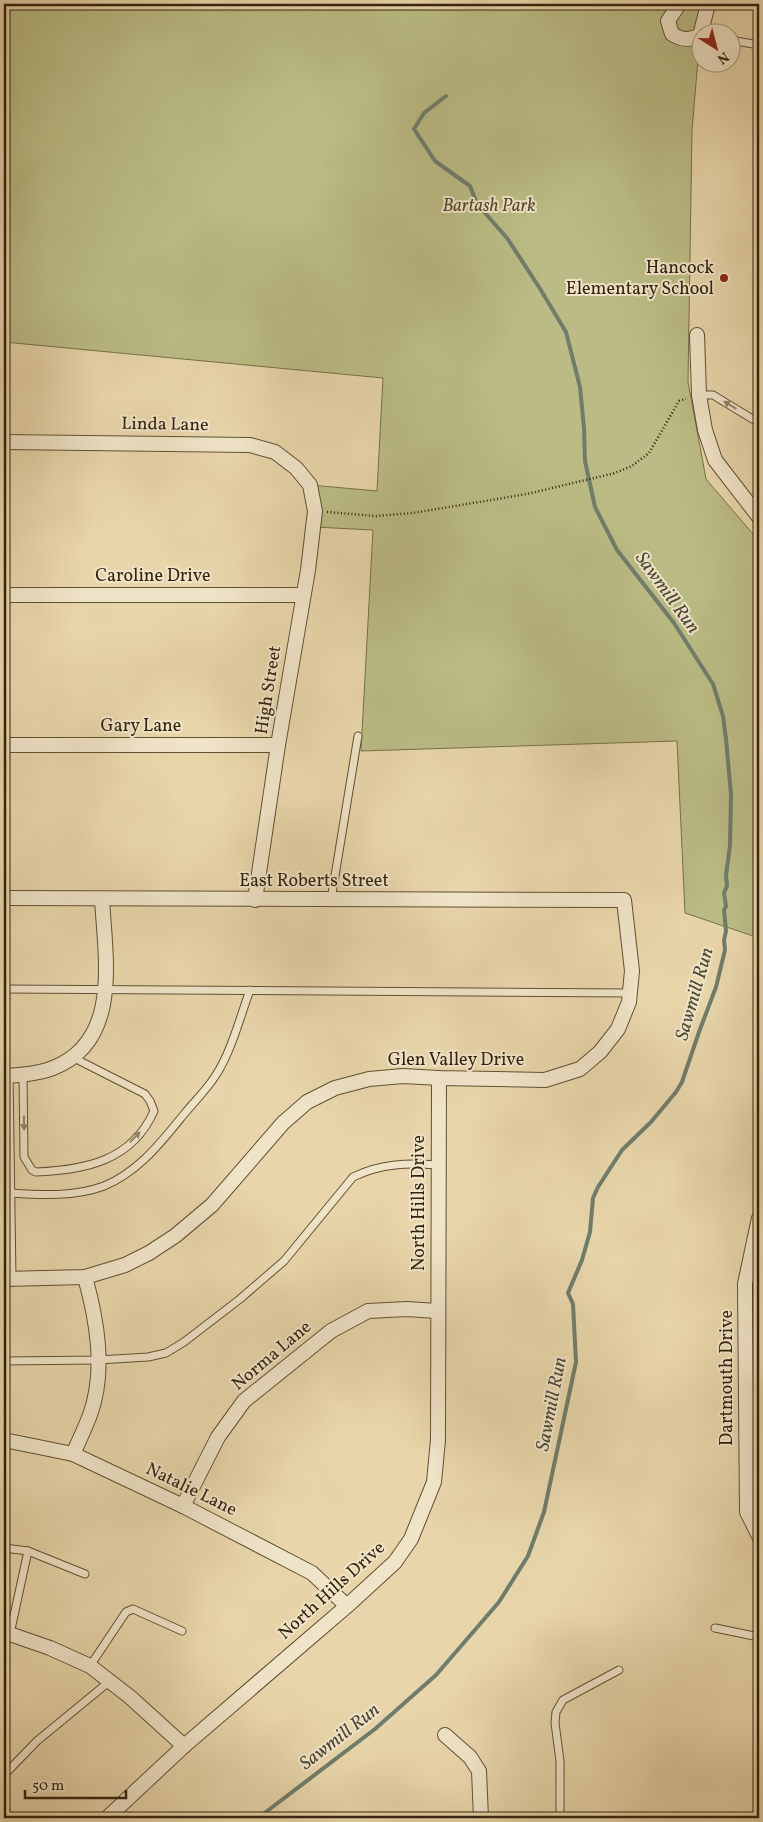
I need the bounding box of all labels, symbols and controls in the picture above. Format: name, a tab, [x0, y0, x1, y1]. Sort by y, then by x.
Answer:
north arrow	[690, 22, 740, 72]
text: N	[713, 47, 732, 68]
park label: Bartash Park	[443, 194, 536, 219]
place label: Hancock Elementary School	[566, 256, 714, 302]
marker: Hancock Elementary School	[718, 272, 730, 284]
one-way arrow	[723, 401, 736, 410]
street label: Linda Lane	[121, 412, 209, 438]
water label: Sawmill Run	[629, 547, 706, 639]
street label: Caroline Drive	[95, 564, 211, 589]
street label: High Street	[250, 644, 288, 736]
street label: Gary Lane	[101, 714, 181, 739]
street label: East Roberts Street	[239, 869, 389, 894]
water label: Sawmill Run	[669, 945, 721, 1043]
street label: Glen Valley Drive	[388, 1048, 524, 1073]
one-way arrow	[20, 1116, 28, 1132]
one-way arrow	[129, 1131, 141, 1143]
street label: North Hills Drive	[407, 1135, 432, 1271]
street label: Dartmouth Drive	[715, 1310, 740, 1446]
street label: Norma Lane	[227, 1315, 317, 1397]
water label: Sawmill Run	[530, 1355, 574, 1453]
street label: Natalie Lane	[141, 1457, 241, 1523]
street label: North Hills Drive	[273, 1536, 391, 1646]
water label: Sawmill Run	[294, 1697, 386, 1777]
scale bar	[25, 1767, 126, 1799]
text: 50 m	[32, 1776, 64, 1797]

